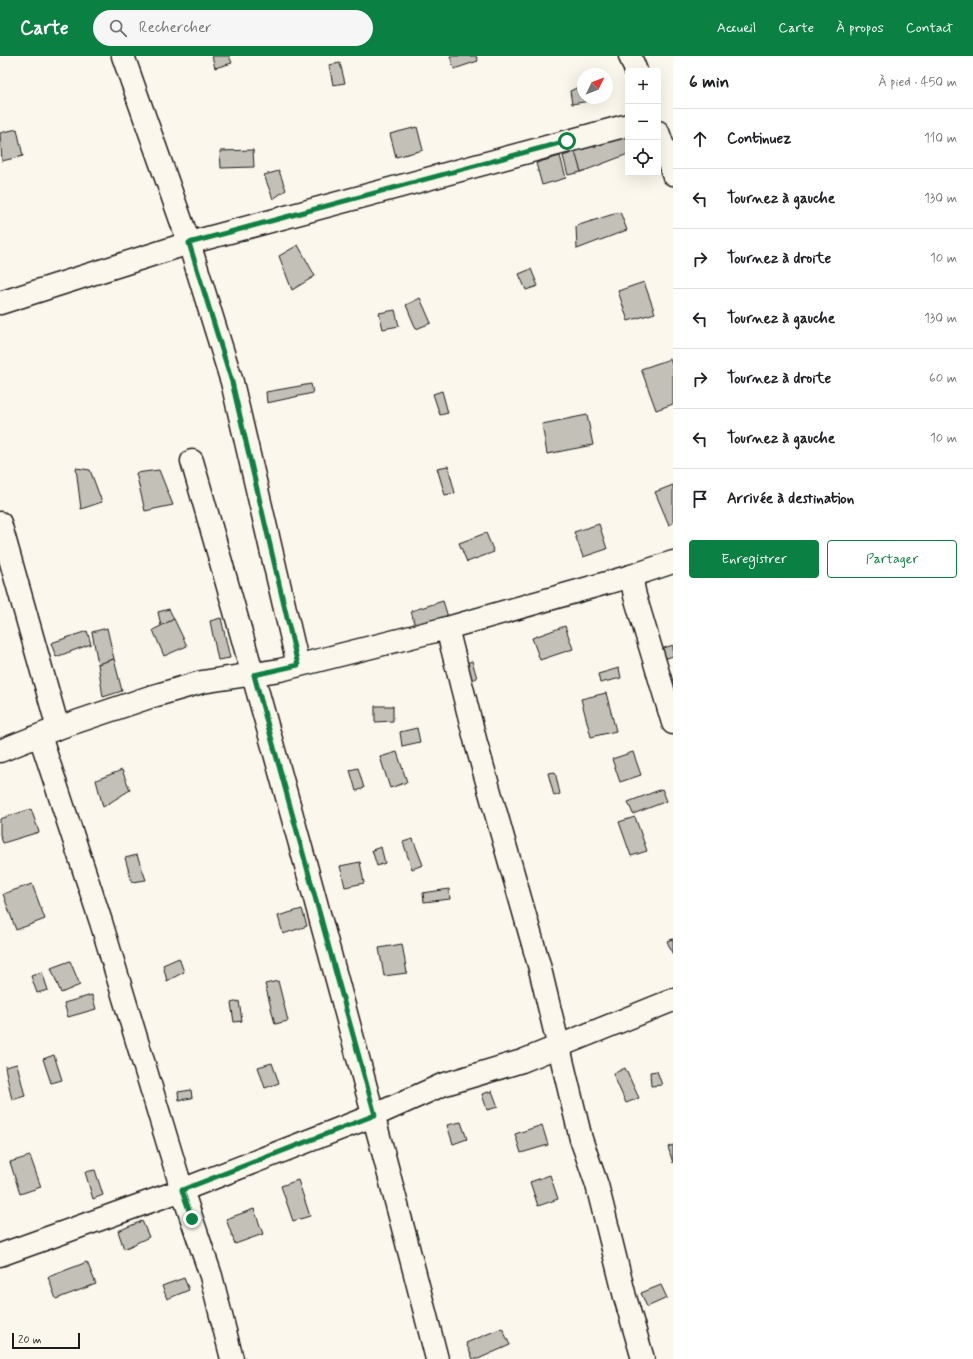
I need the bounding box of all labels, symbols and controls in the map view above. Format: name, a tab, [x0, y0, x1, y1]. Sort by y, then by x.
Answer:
search box	[93, 10, 373, 46]
text: Carte	[20, 16, 69, 41]
icon: search	[107, 17, 129, 39]
text: Rechercher	[139, 18, 212, 38]
text: Accueil	[717, 19, 756, 37]
text: Carte	[778, 19, 814, 37]
text: À propos	[836, 19, 884, 37]
text: Contact	[906, 19, 953, 37]
north arrow	[577, 68, 613, 104]
map controls	[625, 68, 661, 176]
button: +	[625, 68, 661, 104]
text: 6 min	[689, 71, 729, 93]
text: À pied · 450 m	[878, 74, 957, 91]
button: −	[625, 104, 661, 140]
icon: ahead	[689, 128, 711, 150]
text: Continuez	[727, 129, 791, 149]
text: 110 m	[924, 130, 957, 147]
route start	[558, 132, 576, 150]
button: locate	[625, 140, 661, 176]
icon: left	[689, 188, 711, 210]
text: Tournez à gauche	[727, 189, 835, 209]
text: 130 m	[924, 190, 957, 207]
icon: right	[689, 248, 711, 270]
text: Tournez à droite	[727, 249, 831, 269]
text: 10 m	[930, 250, 957, 267]
icon: left	[689, 308, 711, 330]
text: Tournez à gauche	[727, 309, 835, 329]
text: 130 m	[924, 310, 957, 327]
icon: right	[689, 368, 711, 390]
text: Tournez à droite	[727, 369, 831, 389]
text: 60 m	[929, 370, 957, 387]
icon: left	[689, 428, 711, 450]
text: Tournez à gauche	[727, 429, 835, 449]
text: 10 m	[930, 430, 957, 447]
icon: arrive	[689, 488, 711, 510]
text: Arrivée à destination	[727, 489, 854, 509]
button: Enregistrer	[689, 540, 819, 578]
button: Partager	[827, 540, 957, 578]
route end	[183, 1210, 201, 1228]
scale bar	[12, 1331, 80, 1350]
text: 20 m	[18, 1333, 41, 1347]

